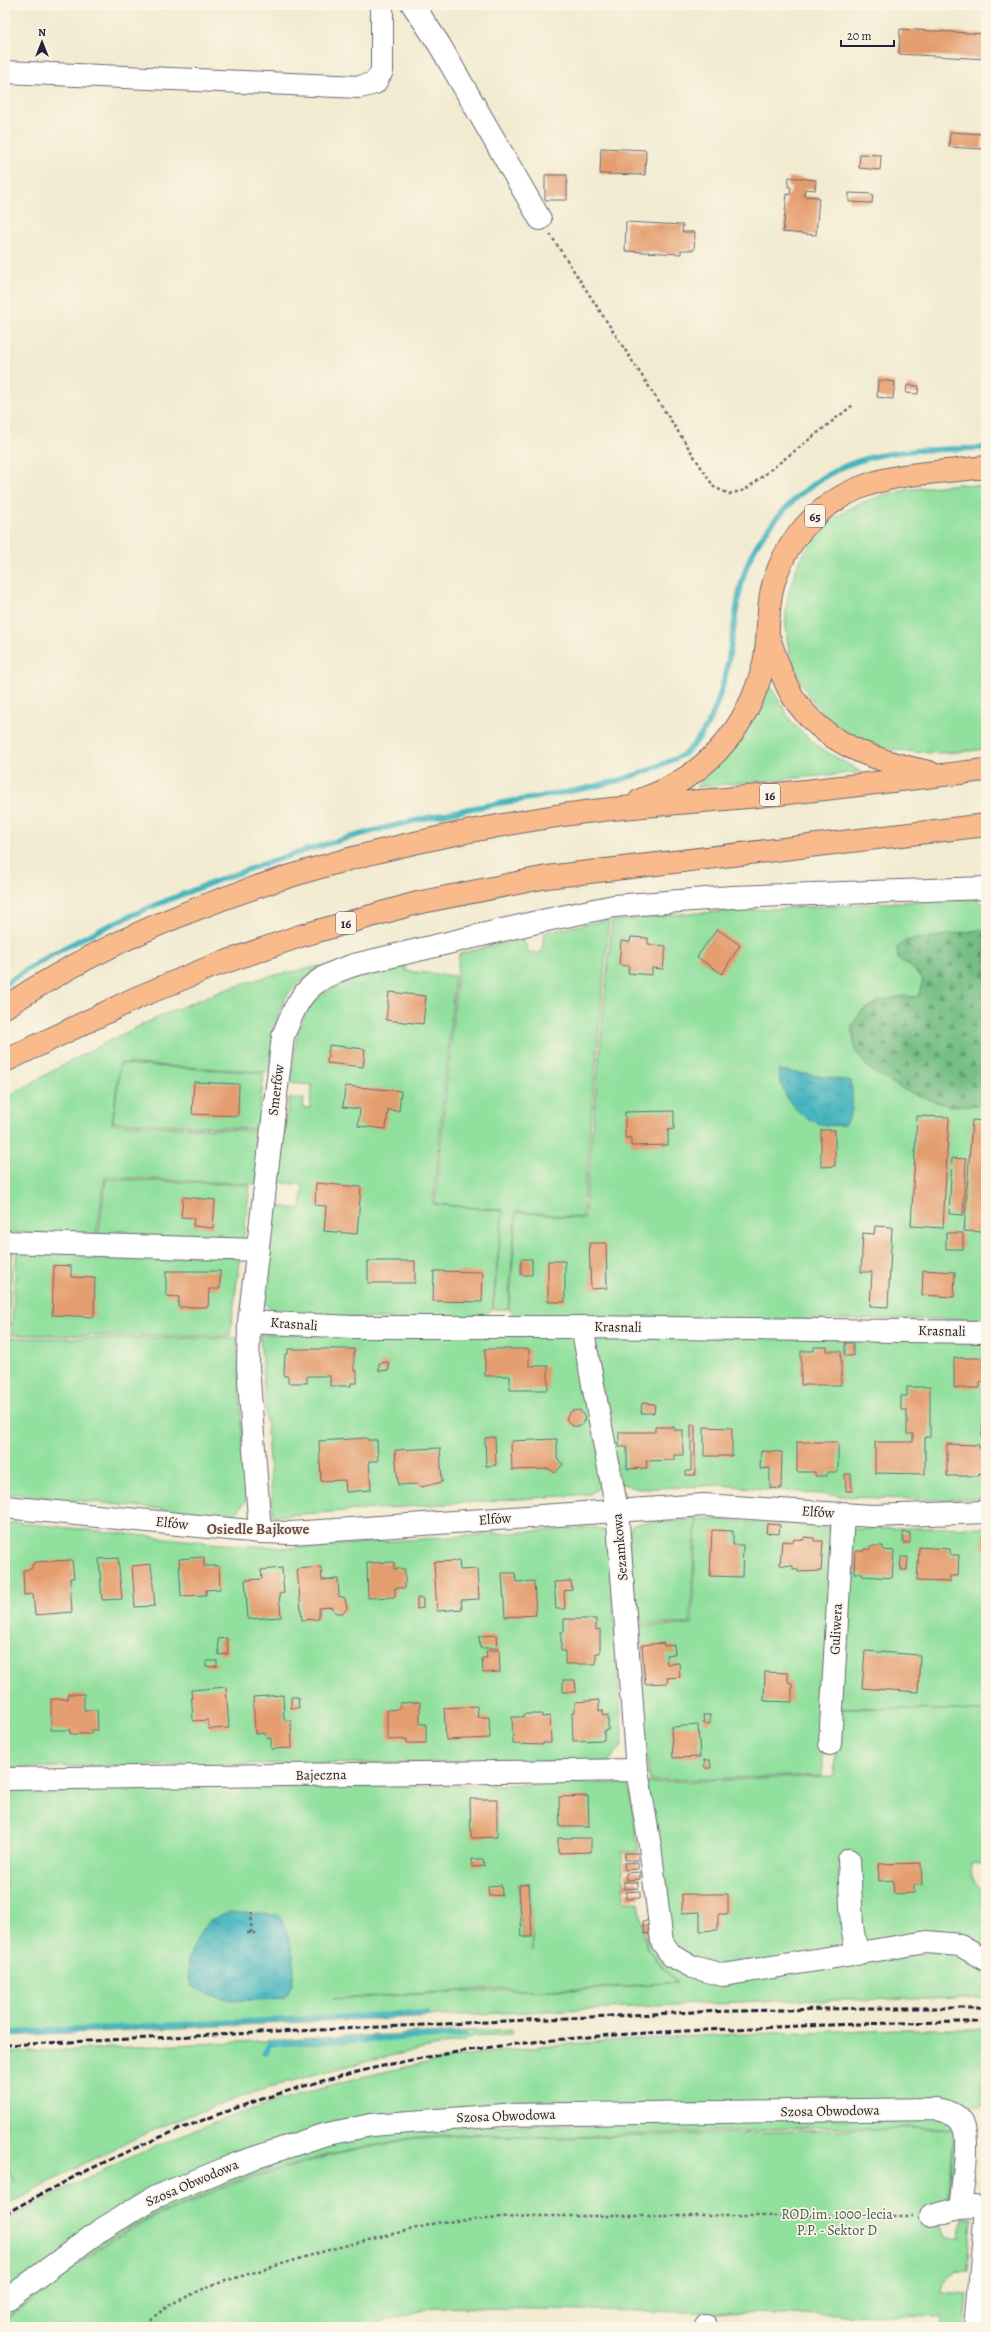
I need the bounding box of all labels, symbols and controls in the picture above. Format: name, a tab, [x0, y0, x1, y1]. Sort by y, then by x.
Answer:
north arrow	[22, 22, 62, 62]
scale bar	[841, 22, 894, 48]
text: N	[38, 25, 46, 40]
text: 20 m	[847, 28, 871, 44]
road number: 65	[805, 505, 825, 527]
road number: 16	[760, 784, 780, 806]
road number: 16	[336, 912, 356, 934]
street label: Smerfów	[263, 1063, 289, 1117]
street label: Krasnali	[270, 1313, 319, 1335]
street label: Krasnali	[594, 1317, 642, 1337]
street label: Krasnali	[918, 1321, 966, 1341]
street label: Elfów	[801, 1501, 835, 1523]
street label: Elfów	[478, 1508, 512, 1530]
street label: Elfów	[155, 1512, 189, 1534]
street label: Sezamkowa	[608, 1512, 632, 1582]
district label: Osiedle Bajkowe	[207, 1519, 309, 1539]
street label: Guliwera	[825, 1602, 847, 1655]
street label: Bajeczna	[295, 1765, 347, 1785]
street label: Szosa Obwodowa	[780, 2101, 880, 2121]
street label: Szosa Obwodowa	[456, 2105, 556, 2127]
street label: Szosa Obwodowa	[143, 2155, 242, 2211]
park label: ROD im. 1000-lecia P.P. - Sektor D	[781, 2205, 893, 2240]

